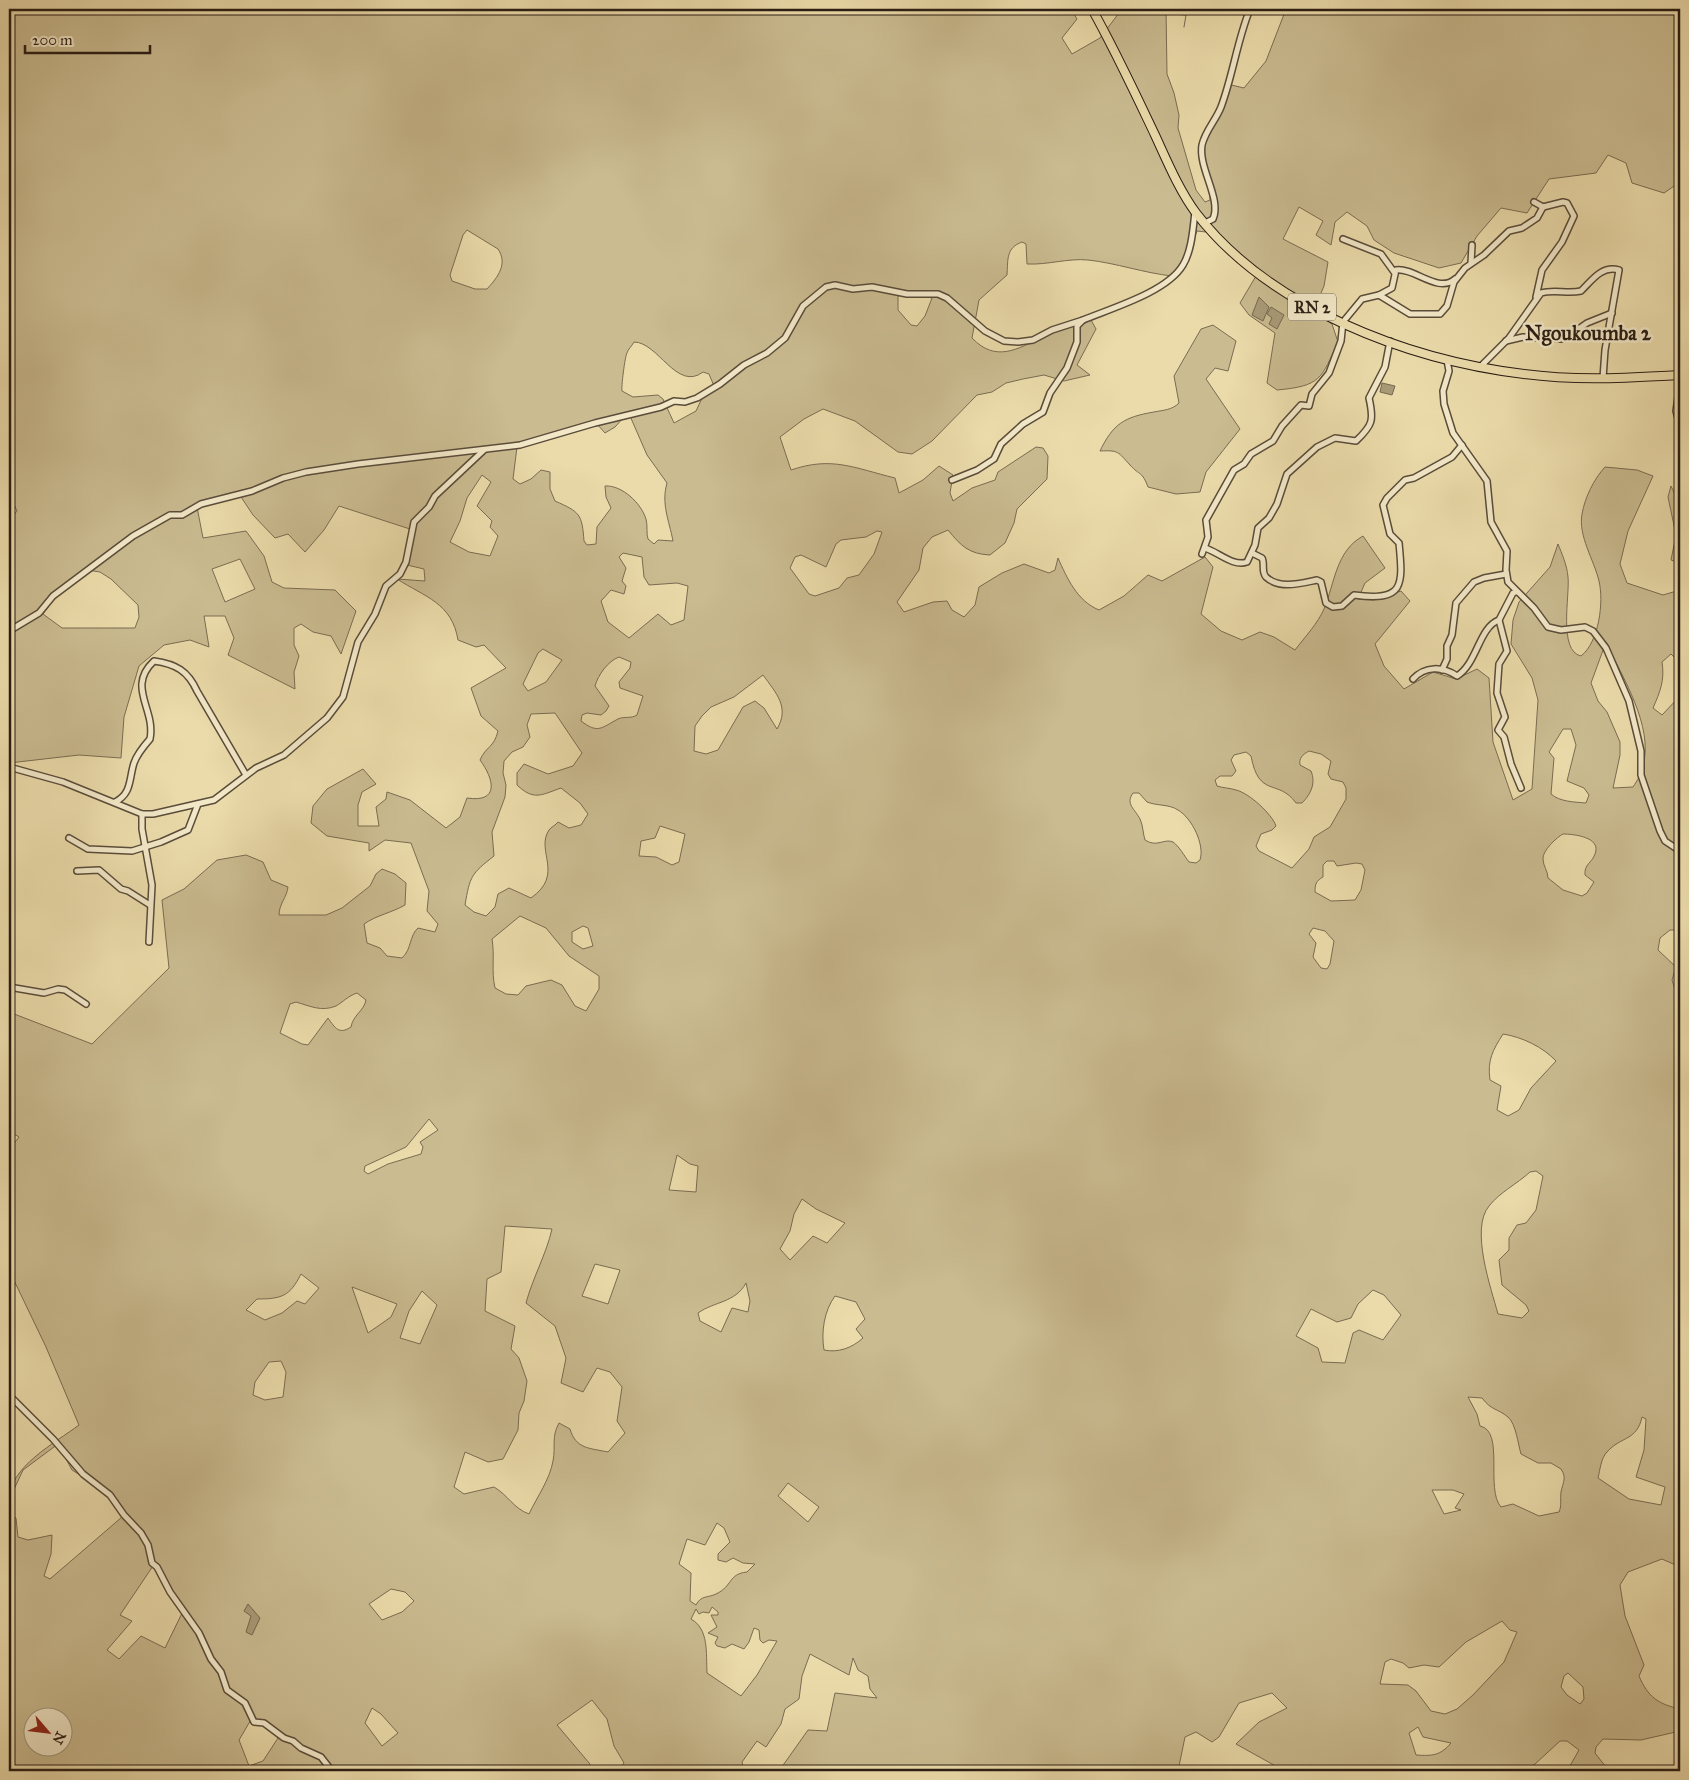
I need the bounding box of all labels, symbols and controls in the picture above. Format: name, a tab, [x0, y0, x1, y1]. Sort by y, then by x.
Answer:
scale bar	[25, 22, 150, 54]
text: 200 m	[32, 31, 73, 49]
road number: RN 2	[1288, 294, 1336, 320]
district label: Ngoukoumba 2	[1525, 321, 1652, 346]
north arrow	[22, 1708, 72, 1758]
text: N	[49, 1729, 69, 1747]

